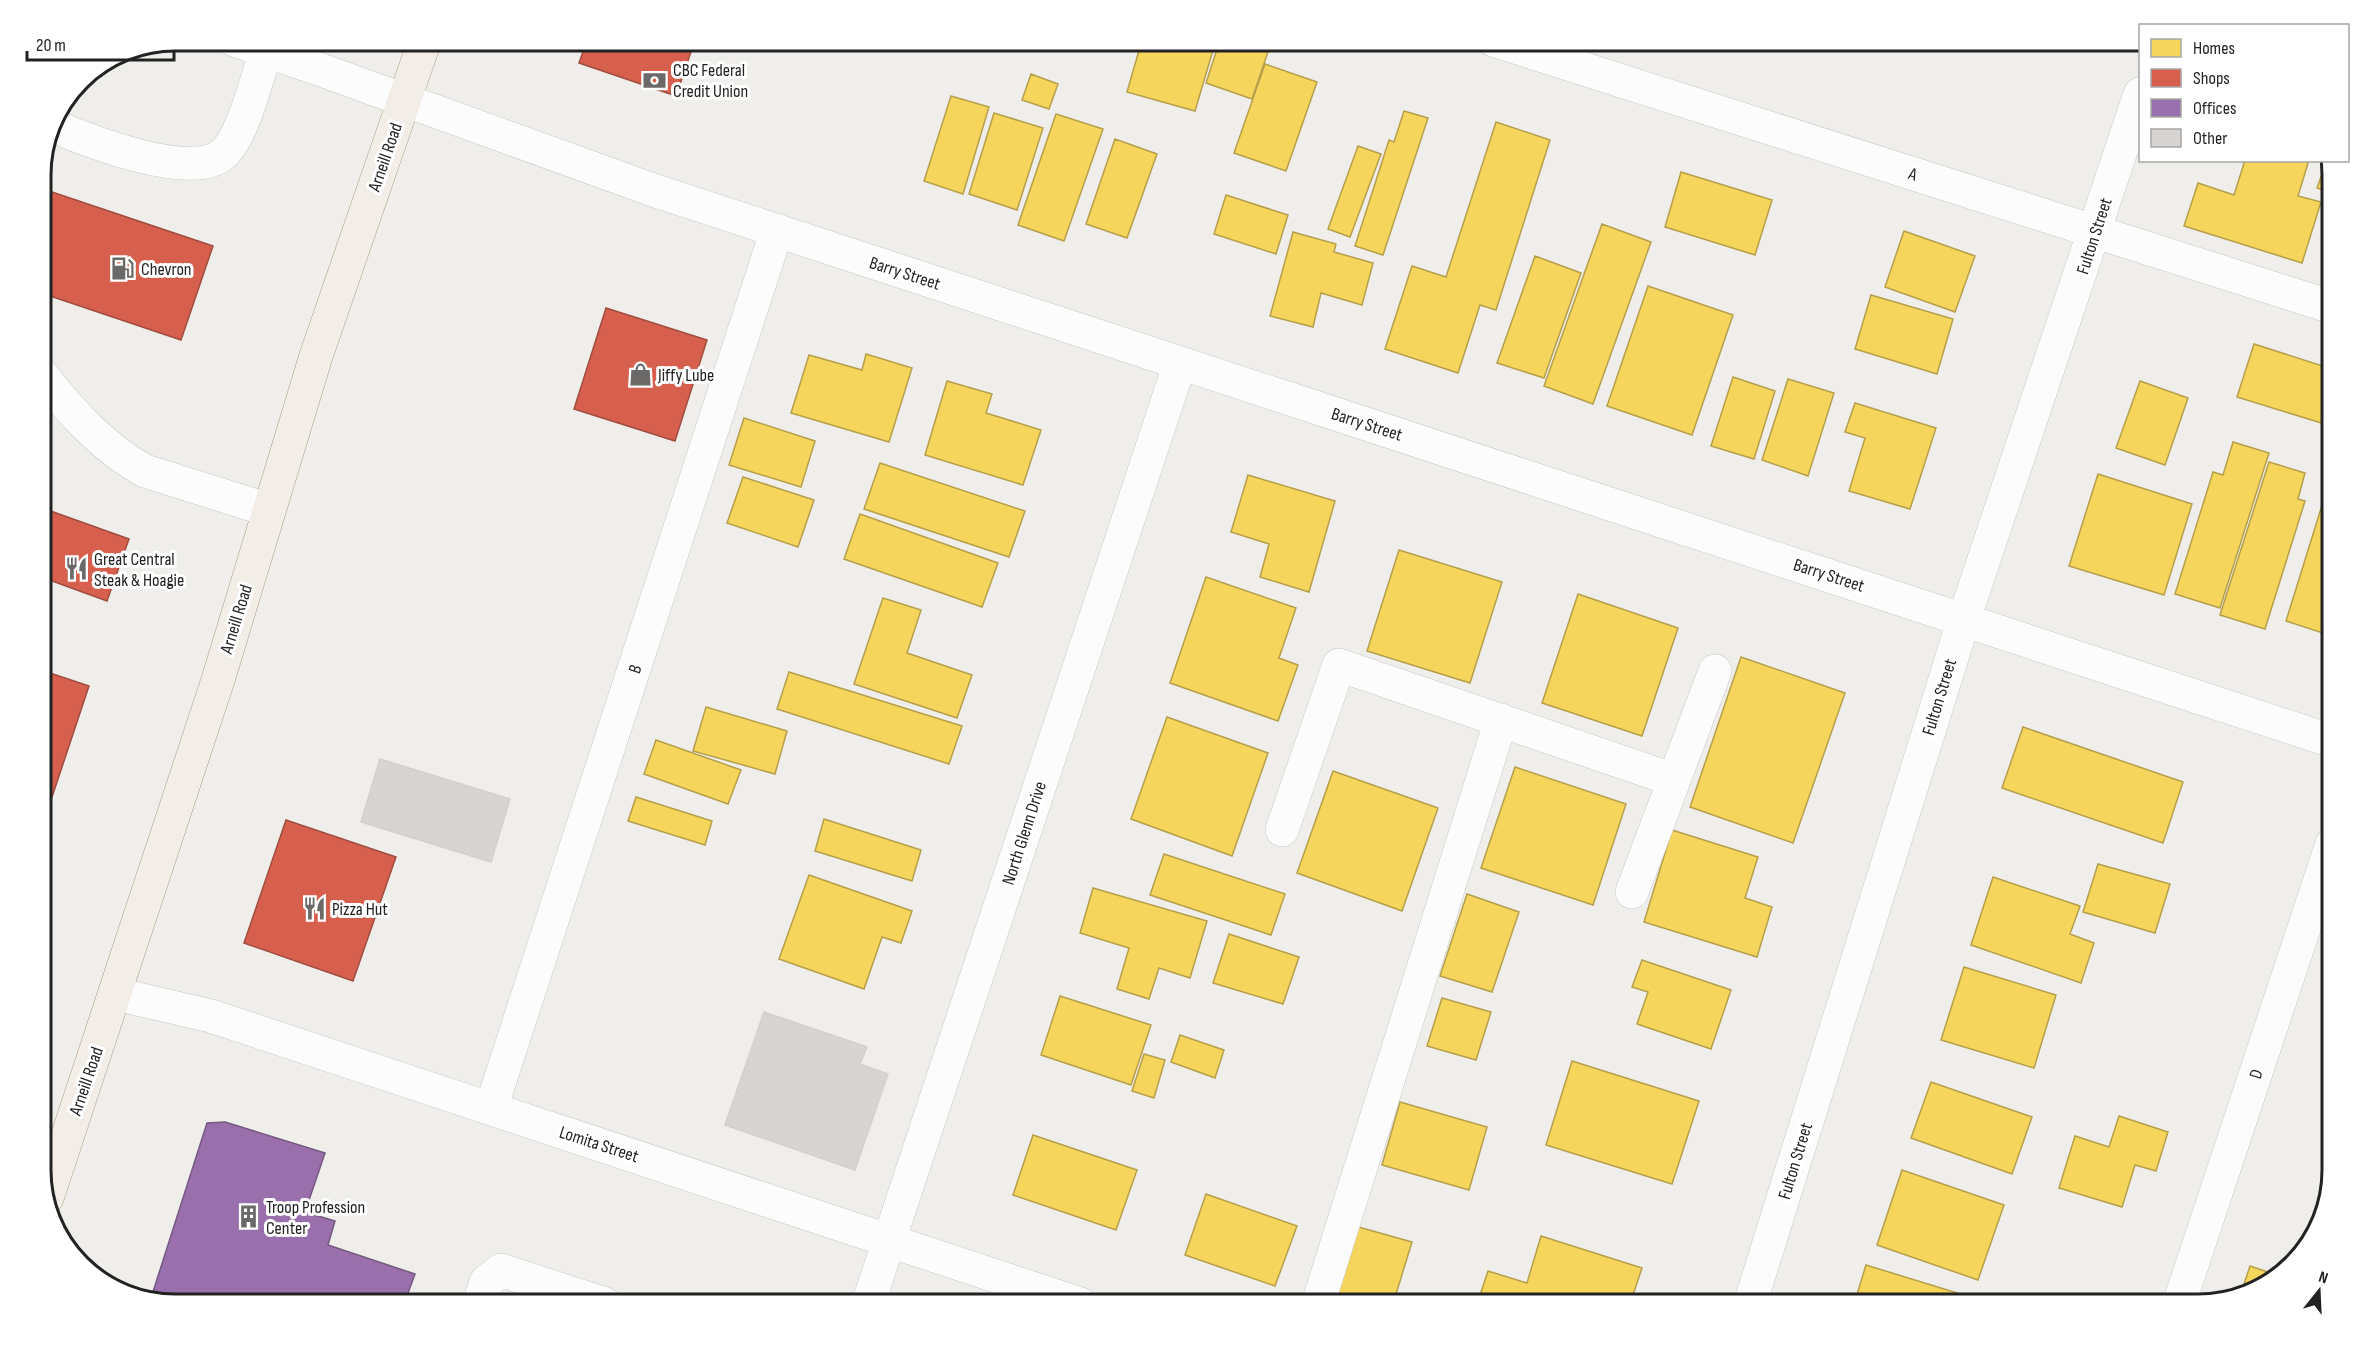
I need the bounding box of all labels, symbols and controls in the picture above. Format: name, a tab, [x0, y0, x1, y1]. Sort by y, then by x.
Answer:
scale bar	[27, 24, 174, 62]
legend	[2139, 24, 2349, 162]
text: 20 m	[36, 35, 66, 56]
text: Homes	[2193, 38, 2235, 59]
place label: CBC Federal Credit Union	[673, 60, 748, 102]
bank icon: CBC Federal Credit Union	[642, 67, 668, 93]
text: Shops	[2193, 68, 2230, 89]
text: Offices	[2193, 98, 2236, 119]
street label: Arneill Road	[364, 120, 407, 195]
text: Other	[2193, 128, 2227, 149]
street label: A	[1905, 163, 1920, 186]
street label: Fulton Street	[2072, 195, 2117, 277]
street label: Barry Street	[867, 252, 943, 295]
fuel station icon: Chevron	[110, 256, 136, 282]
place label: Chevron	[141, 259, 192, 280]
shop icon: Jiffy Lube	[627, 362, 653, 388]
place label: Jiffy Lube	[657, 365, 714, 386]
street label: Barry Street	[1329, 403, 1405, 446]
place label: Great Central Steak & Hoagie	[94, 549, 184, 591]
street label: Barry Street	[1791, 554, 1867, 597]
restaurant icon: Great Central Steak & Hoagie	[63, 556, 89, 582]
street label: Arneill Road	[216, 582, 257, 657]
street label: Fulton Street	[1918, 656, 1961, 738]
street label: B	[624, 662, 647, 676]
street label: North Glenn Drive	[998, 779, 1051, 887]
restaurant icon: Pizza Hut	[301, 896, 327, 922]
place label: Pizza Hut	[332, 899, 388, 920]
street label: Arneill Road	[65, 1044, 108, 1119]
street label: D	[2245, 1067, 2268, 1082]
street label: Fulton Street	[1774, 1120, 1817, 1202]
street label: Lomita Street	[557, 1122, 642, 1167]
place label: Troop Profession Center	[266, 1197, 365, 1239]
building icon: Troop Profession Center	[235, 1204, 261, 1230]
north arrow	[2289, 1261, 2349, 1321]
text: N	[2316, 1268, 2330, 1289]

